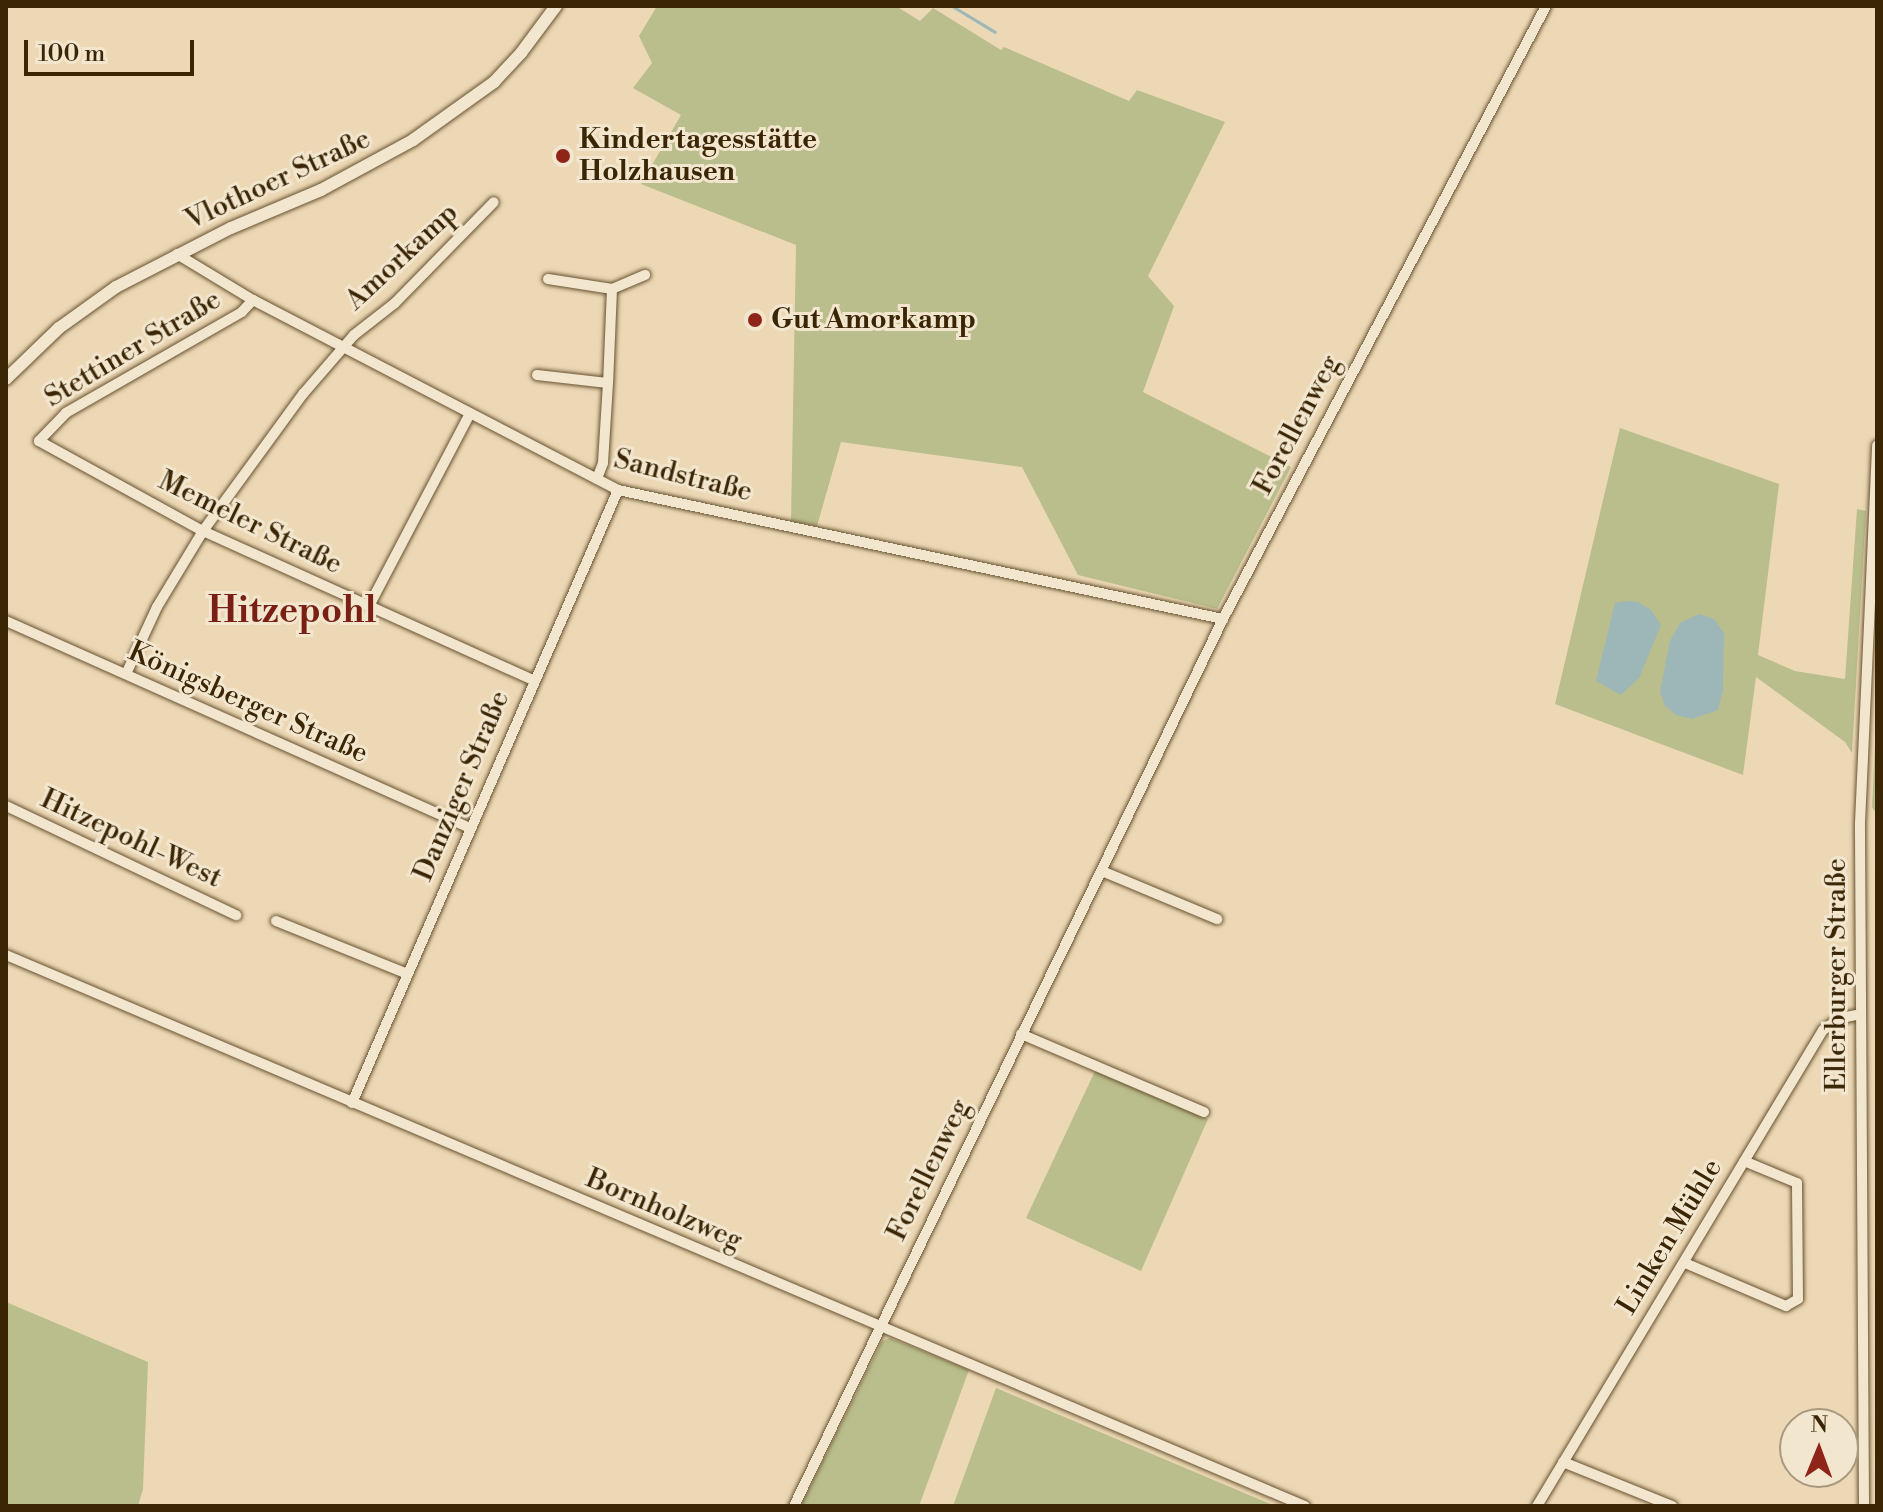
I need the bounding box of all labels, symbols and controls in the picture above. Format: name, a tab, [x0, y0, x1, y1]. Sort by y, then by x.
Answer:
scale bar	[28, 24, 198, 74]
text: 100 m	[38, 39, 105, 69]
street label: Vlothoer Straße	[180, 122, 376, 238]
place label: Kindertagesstätte Holzhausen	[579, 123, 817, 189]
marker: Kindertagesstätte Holzhausen	[554, 147, 572, 165]
street label: Amorkamp	[339, 196, 465, 318]
street label: Stettiner Straße	[39, 283, 227, 415]
place label: Gut Amorkamp	[771, 303, 976, 337]
marker: Gut Amorkamp	[746, 311, 764, 329]
street label: Forellenweg	[1246, 349, 1348, 501]
street label: Sandstraße	[610, 443, 756, 509]
street label: Memeler Straße	[153, 464, 347, 582]
district label: Hitzepohl	[208, 590, 376, 634]
street label: Königsberger Straße	[123, 635, 373, 771]
street label: Danziger Straße	[407, 686, 517, 886]
street label: Hitzepohl-West	[35, 782, 227, 896]
street label: Ellerburger Straße	[1820, 858, 1854, 1092]
street label: Forellenweg	[880, 1094, 978, 1246]
street label: Linken Mühle	[1610, 1153, 1730, 1321]
street label: Bornholzweg	[581, 1162, 747, 1258]
north arrow	[1779, 1408, 1859, 1488]
text: N	[1810, 1412, 1828, 1439]

